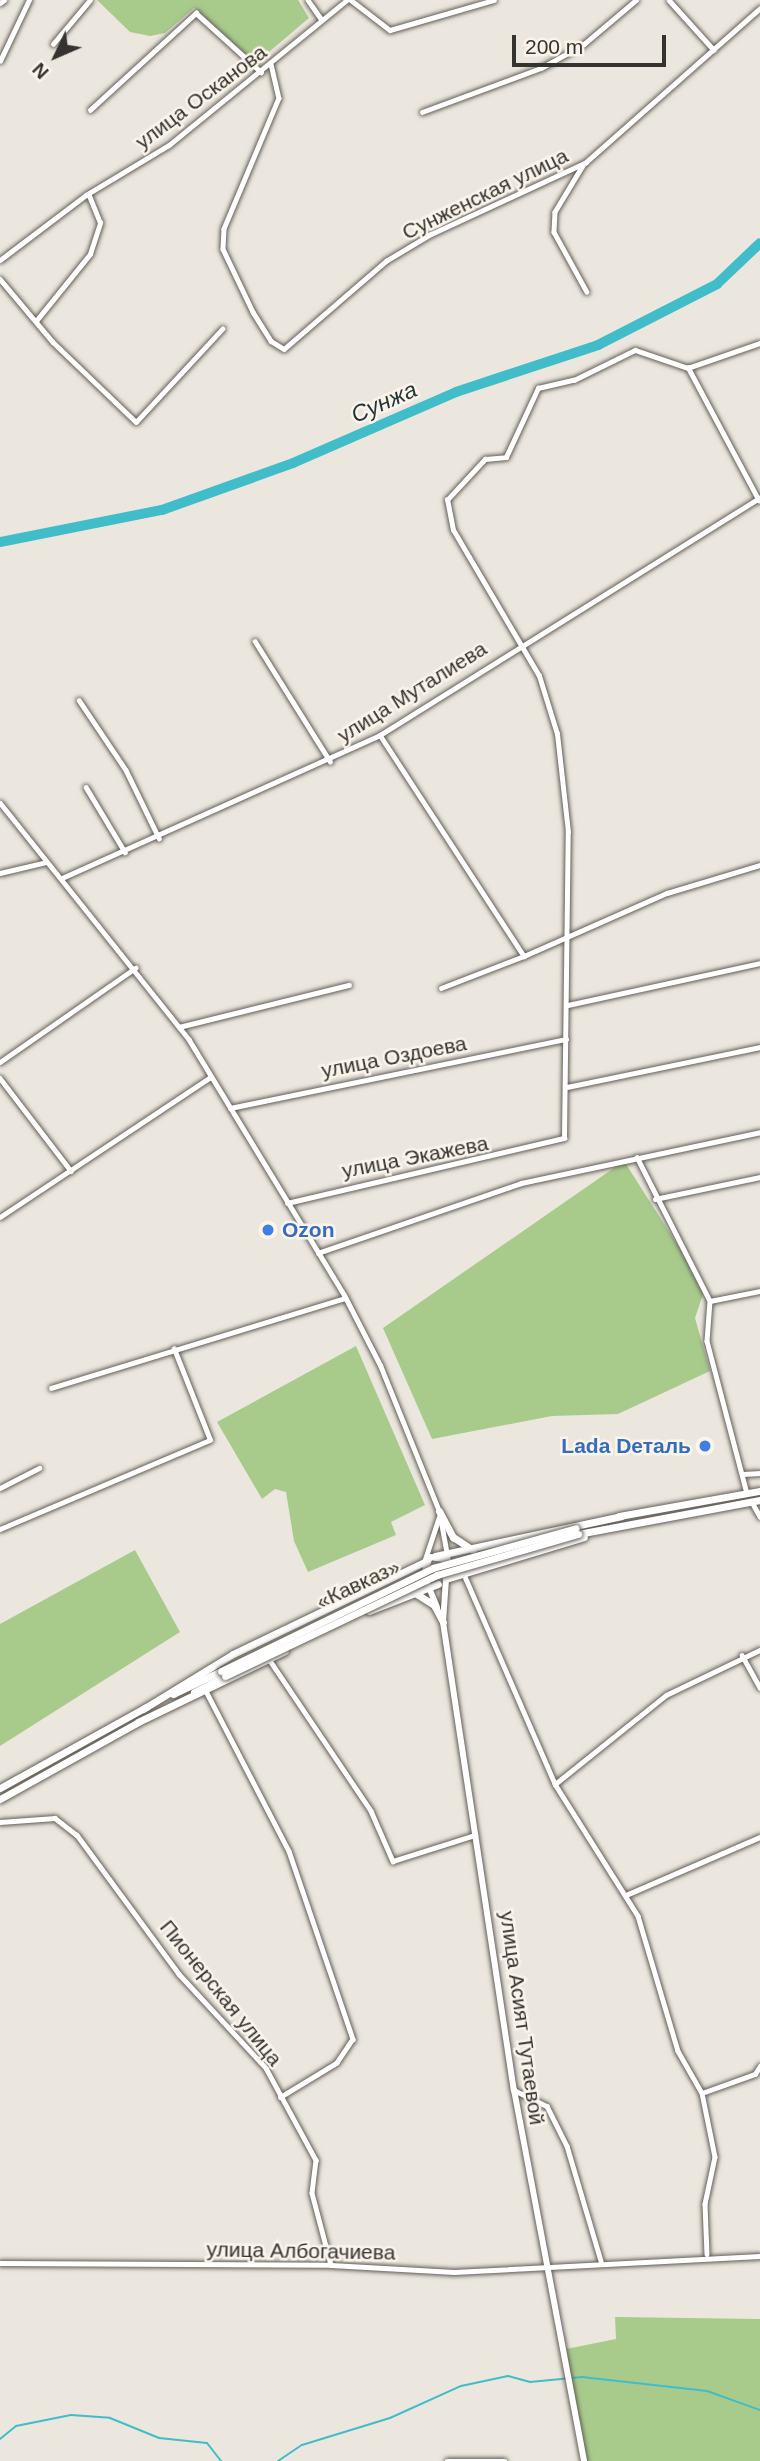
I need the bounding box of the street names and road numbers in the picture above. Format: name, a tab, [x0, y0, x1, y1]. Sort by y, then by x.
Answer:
street label: улица Осканова	[130, 40, 272, 154]
street label: Сунженская улица	[398, 143, 572, 245]
street label: улица Муталиева	[333, 636, 491, 748]
street label: улица Оздоева	[319, 1031, 469, 1083]
street label: улица Экажева	[340, 1130, 490, 1184]
street label: «Кавказ»	[312, 1554, 404, 1614]
street label: улица Асият Тутаевой	[495, 1909, 549, 2127]
street label: Пионерская улица	[154, 1915, 288, 2071]
street label: улица Албогачиева	[206, 2237, 396, 2265]

